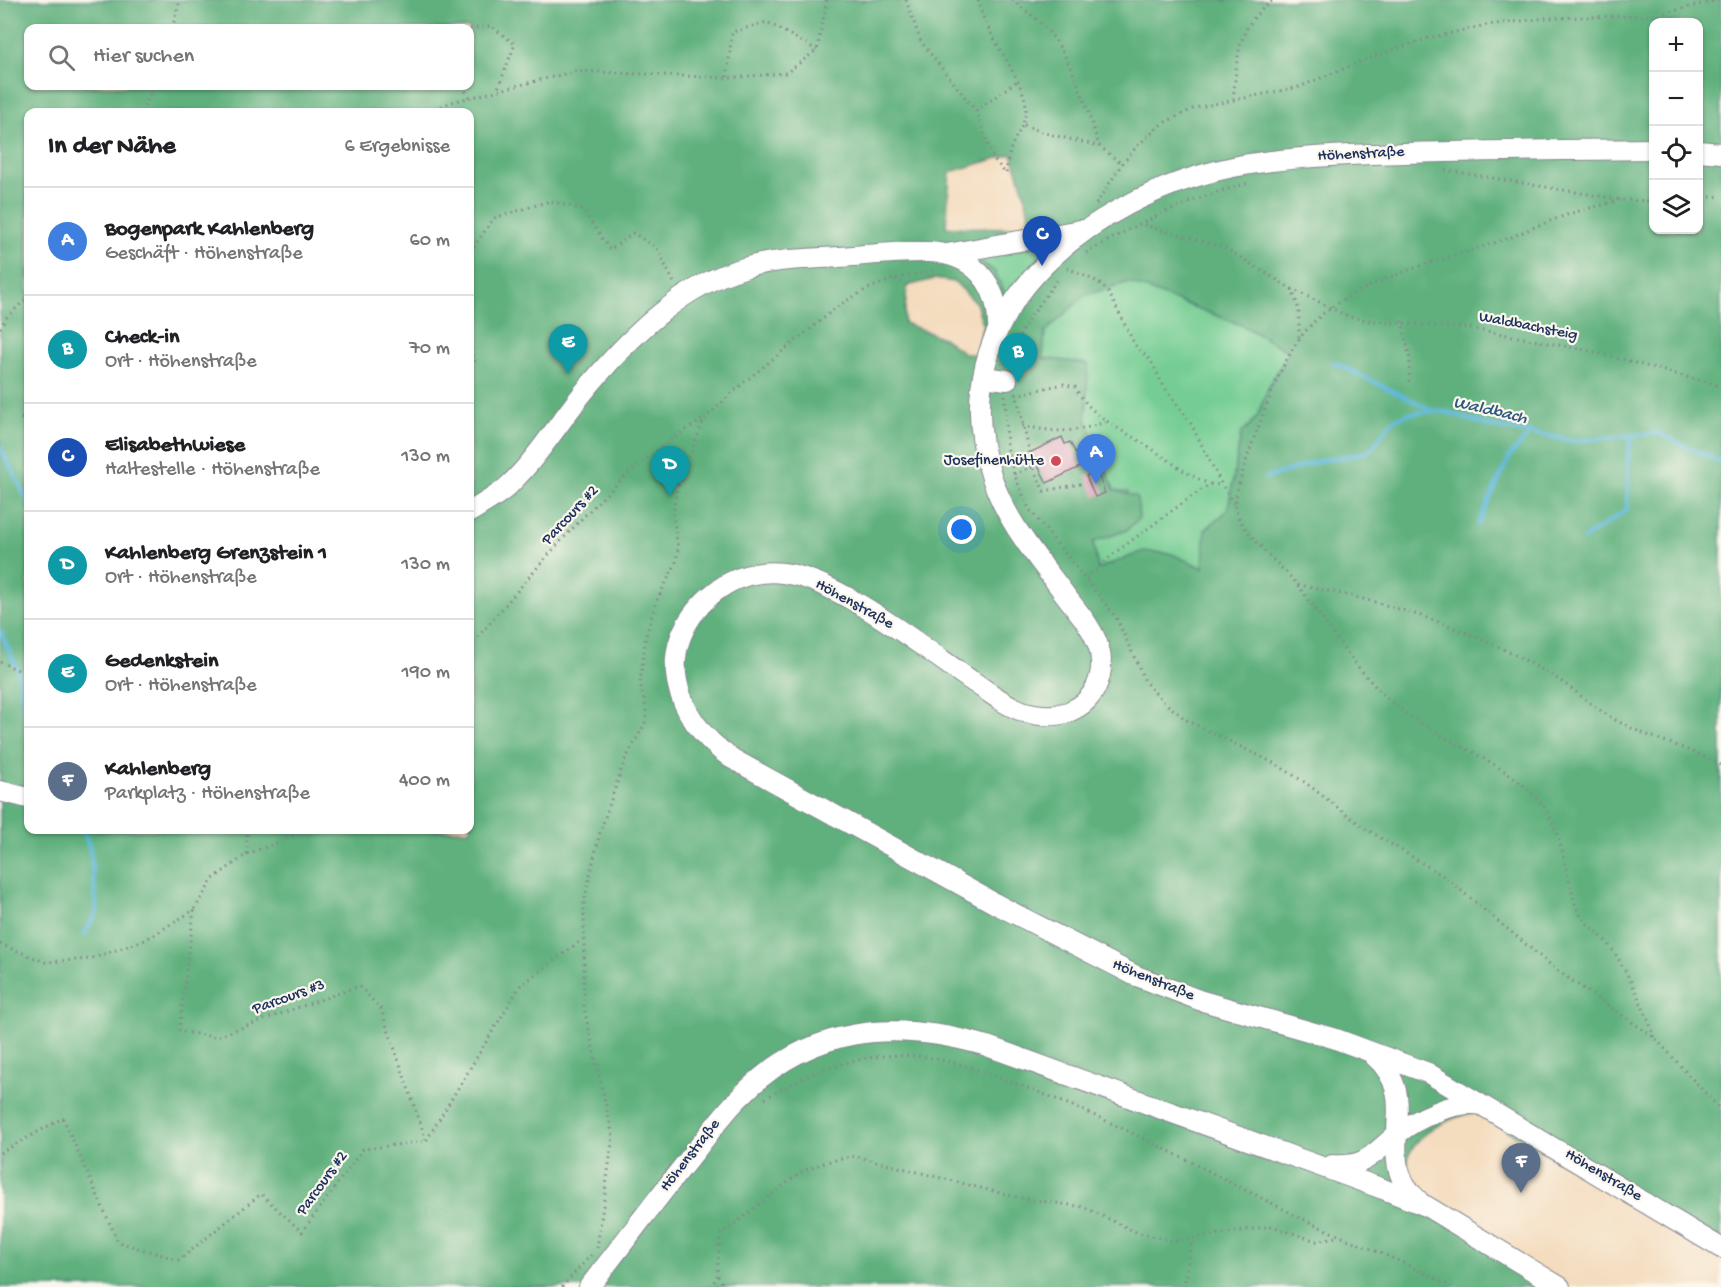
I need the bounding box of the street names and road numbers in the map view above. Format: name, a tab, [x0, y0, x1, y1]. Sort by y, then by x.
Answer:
street label: Höhenstraße	[1317, 143, 1406, 167]
street label: Waldbachsteig	[1477, 308, 1579, 346]
street label: Parcours #2	[538, 482, 604, 551]
street label: Höhenstraße	[811, 576, 897, 635]
street label: Höhenstraße	[1109, 956, 1198, 1006]
street label: Parcours #3	[249, 976, 328, 1020]
street label: Höhenstraße	[657, 1115, 726, 1196]
street label: Höhenstraße	[1561, 1145, 1646, 1207]
street label: Parcours #2	[293, 1148, 353, 1221]

